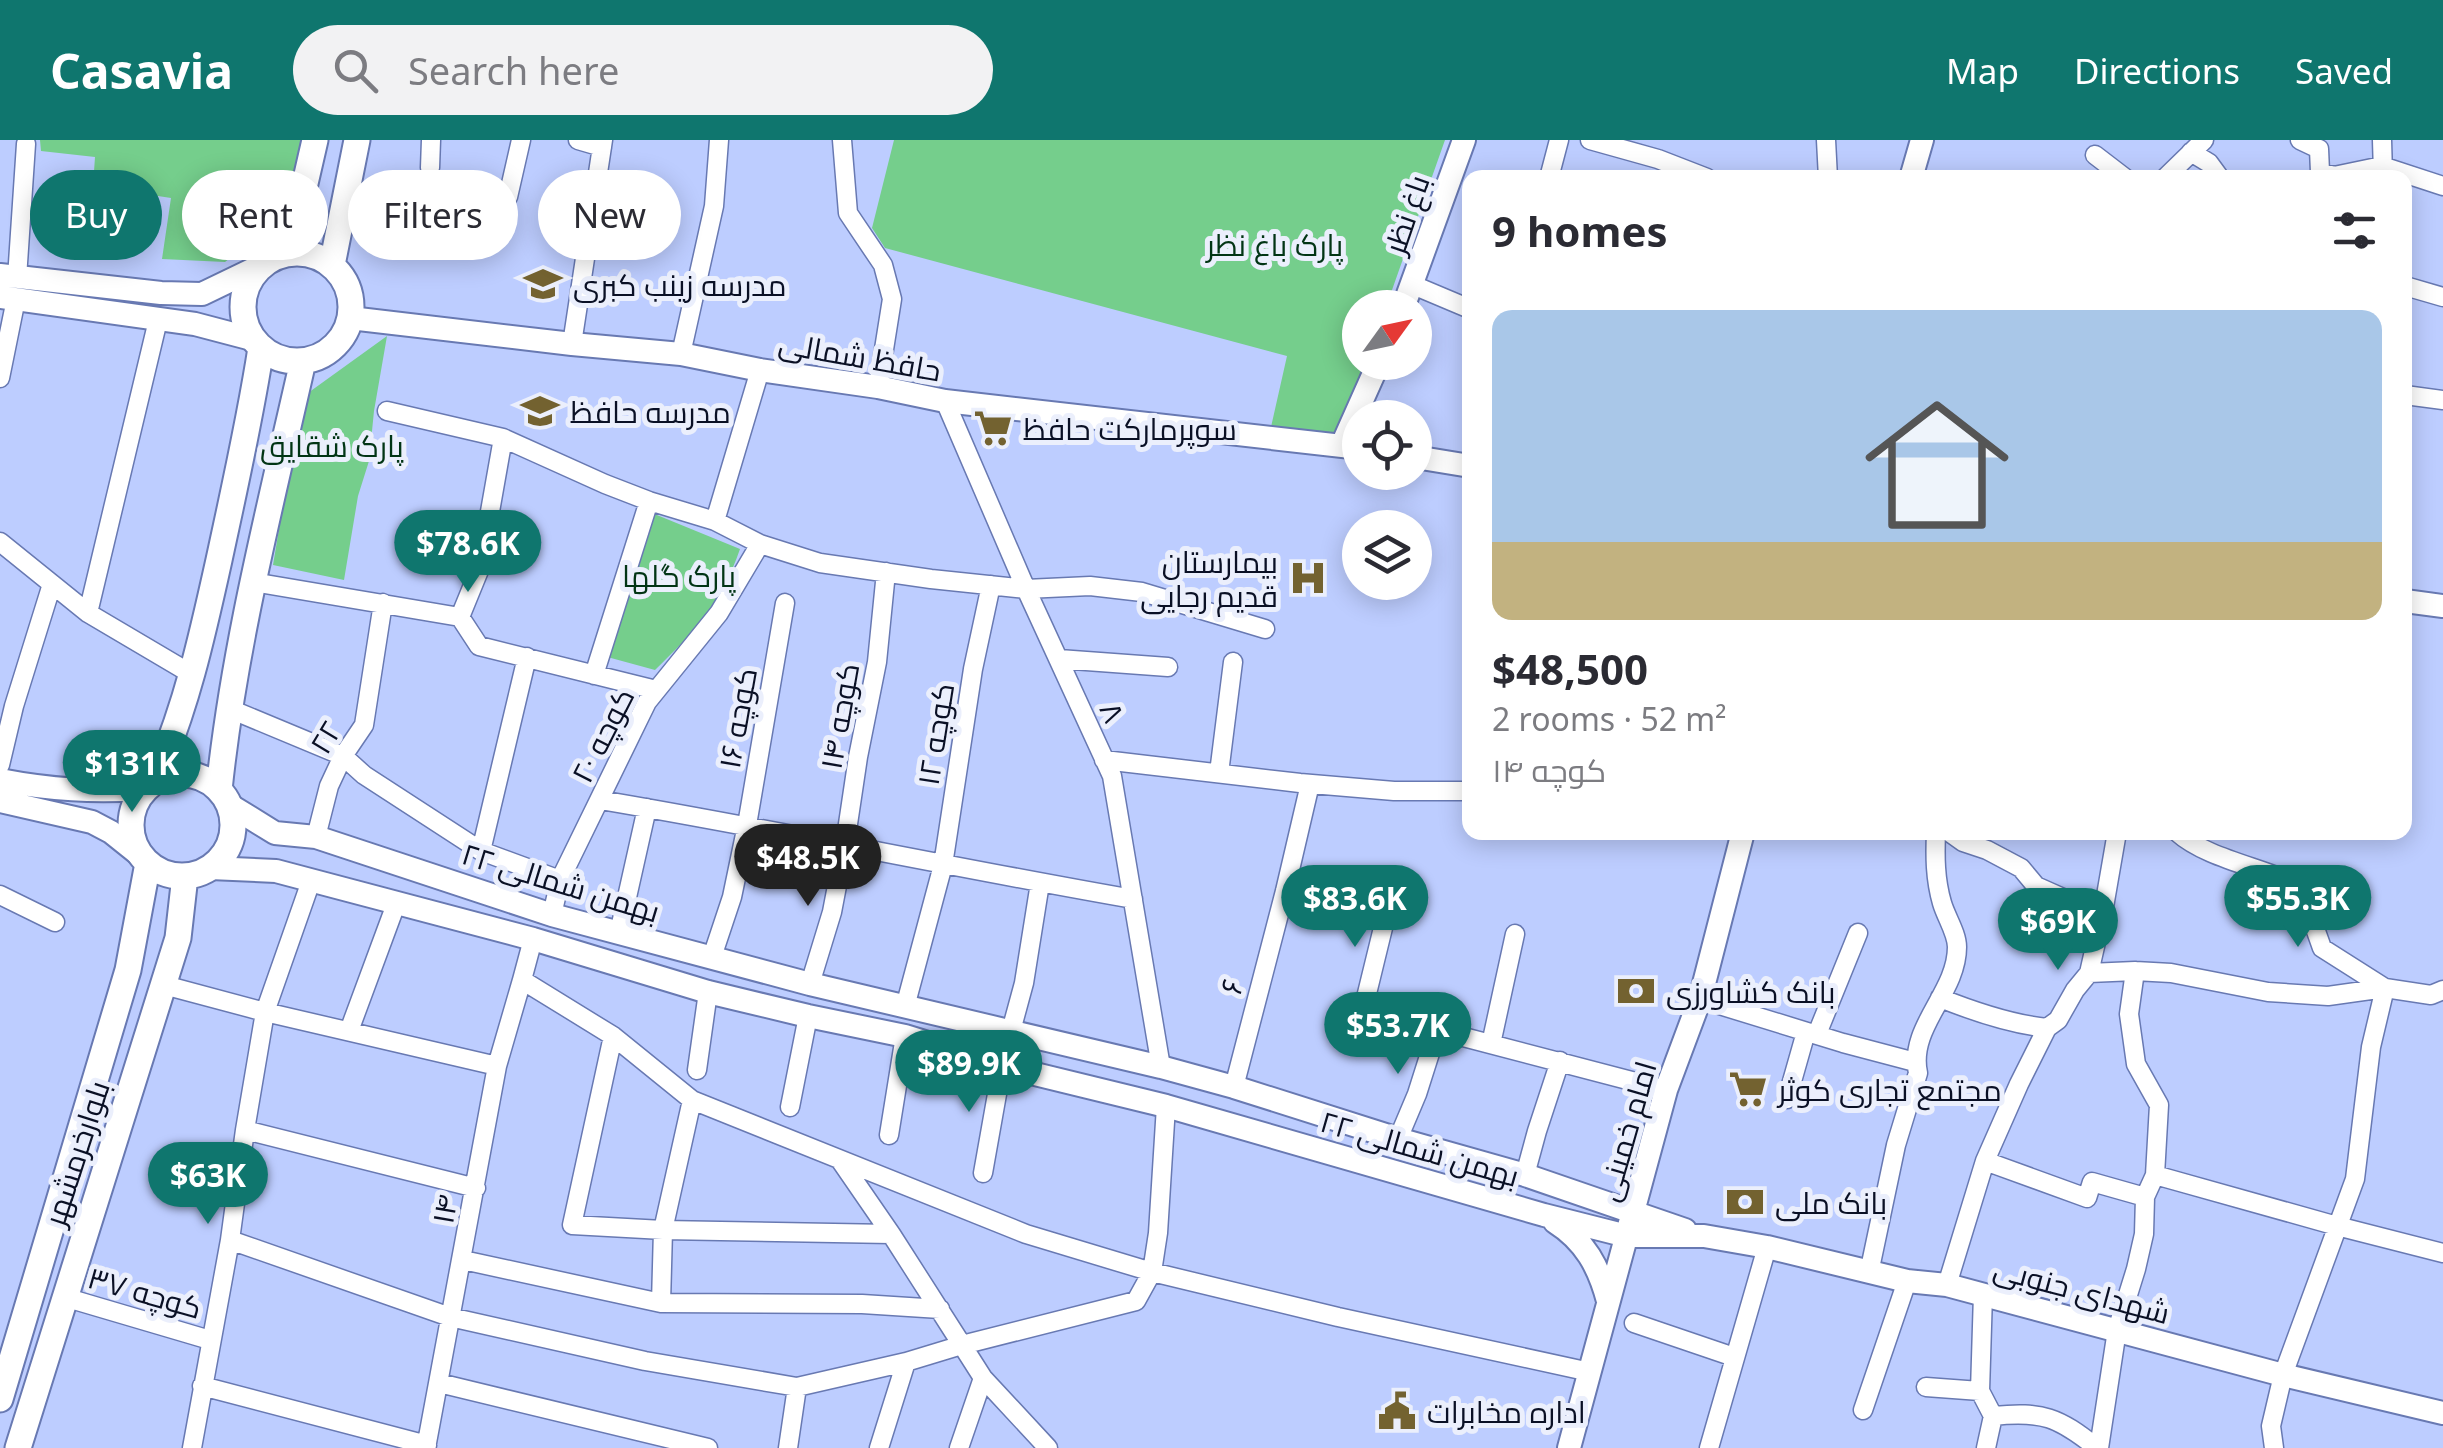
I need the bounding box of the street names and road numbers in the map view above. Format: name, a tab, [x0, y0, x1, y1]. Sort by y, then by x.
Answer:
street label: باغ نظر	[1373, 169, 1439, 261]
street label: حافظ شمالی	[776, 322, 944, 390]
street label: کوچه ۱۴	[810, 660, 868, 772]
street label: کوچه ۱۶	[708, 664, 766, 772]
street label: کوچه ۱۲	[907, 680, 963, 788]
street label: کوچه ۲۰	[561, 681, 643, 789]
street label: ۸	[1090, 695, 1136, 729]
street label: ۲۲	[299, 713, 351, 761]
street label: ۲۲ بهمن شمالی	[457, 832, 665, 932]
street label: ۶	[1209, 974, 1253, 998]
street label: امام خمینی	[1586, 1056, 1666, 1206]
street label: بلوارخرمشهر	[33, 1075, 119, 1233]
street label: ۲۲ بهمن شمالی	[1316, 1100, 1524, 1196]
street label: ۱۴	[421, 1191, 467, 1227]
street label: شهدای جنوبی	[1989, 1247, 2175, 1333]
street label: کوچه ۳۷	[83, 1256, 207, 1328]

